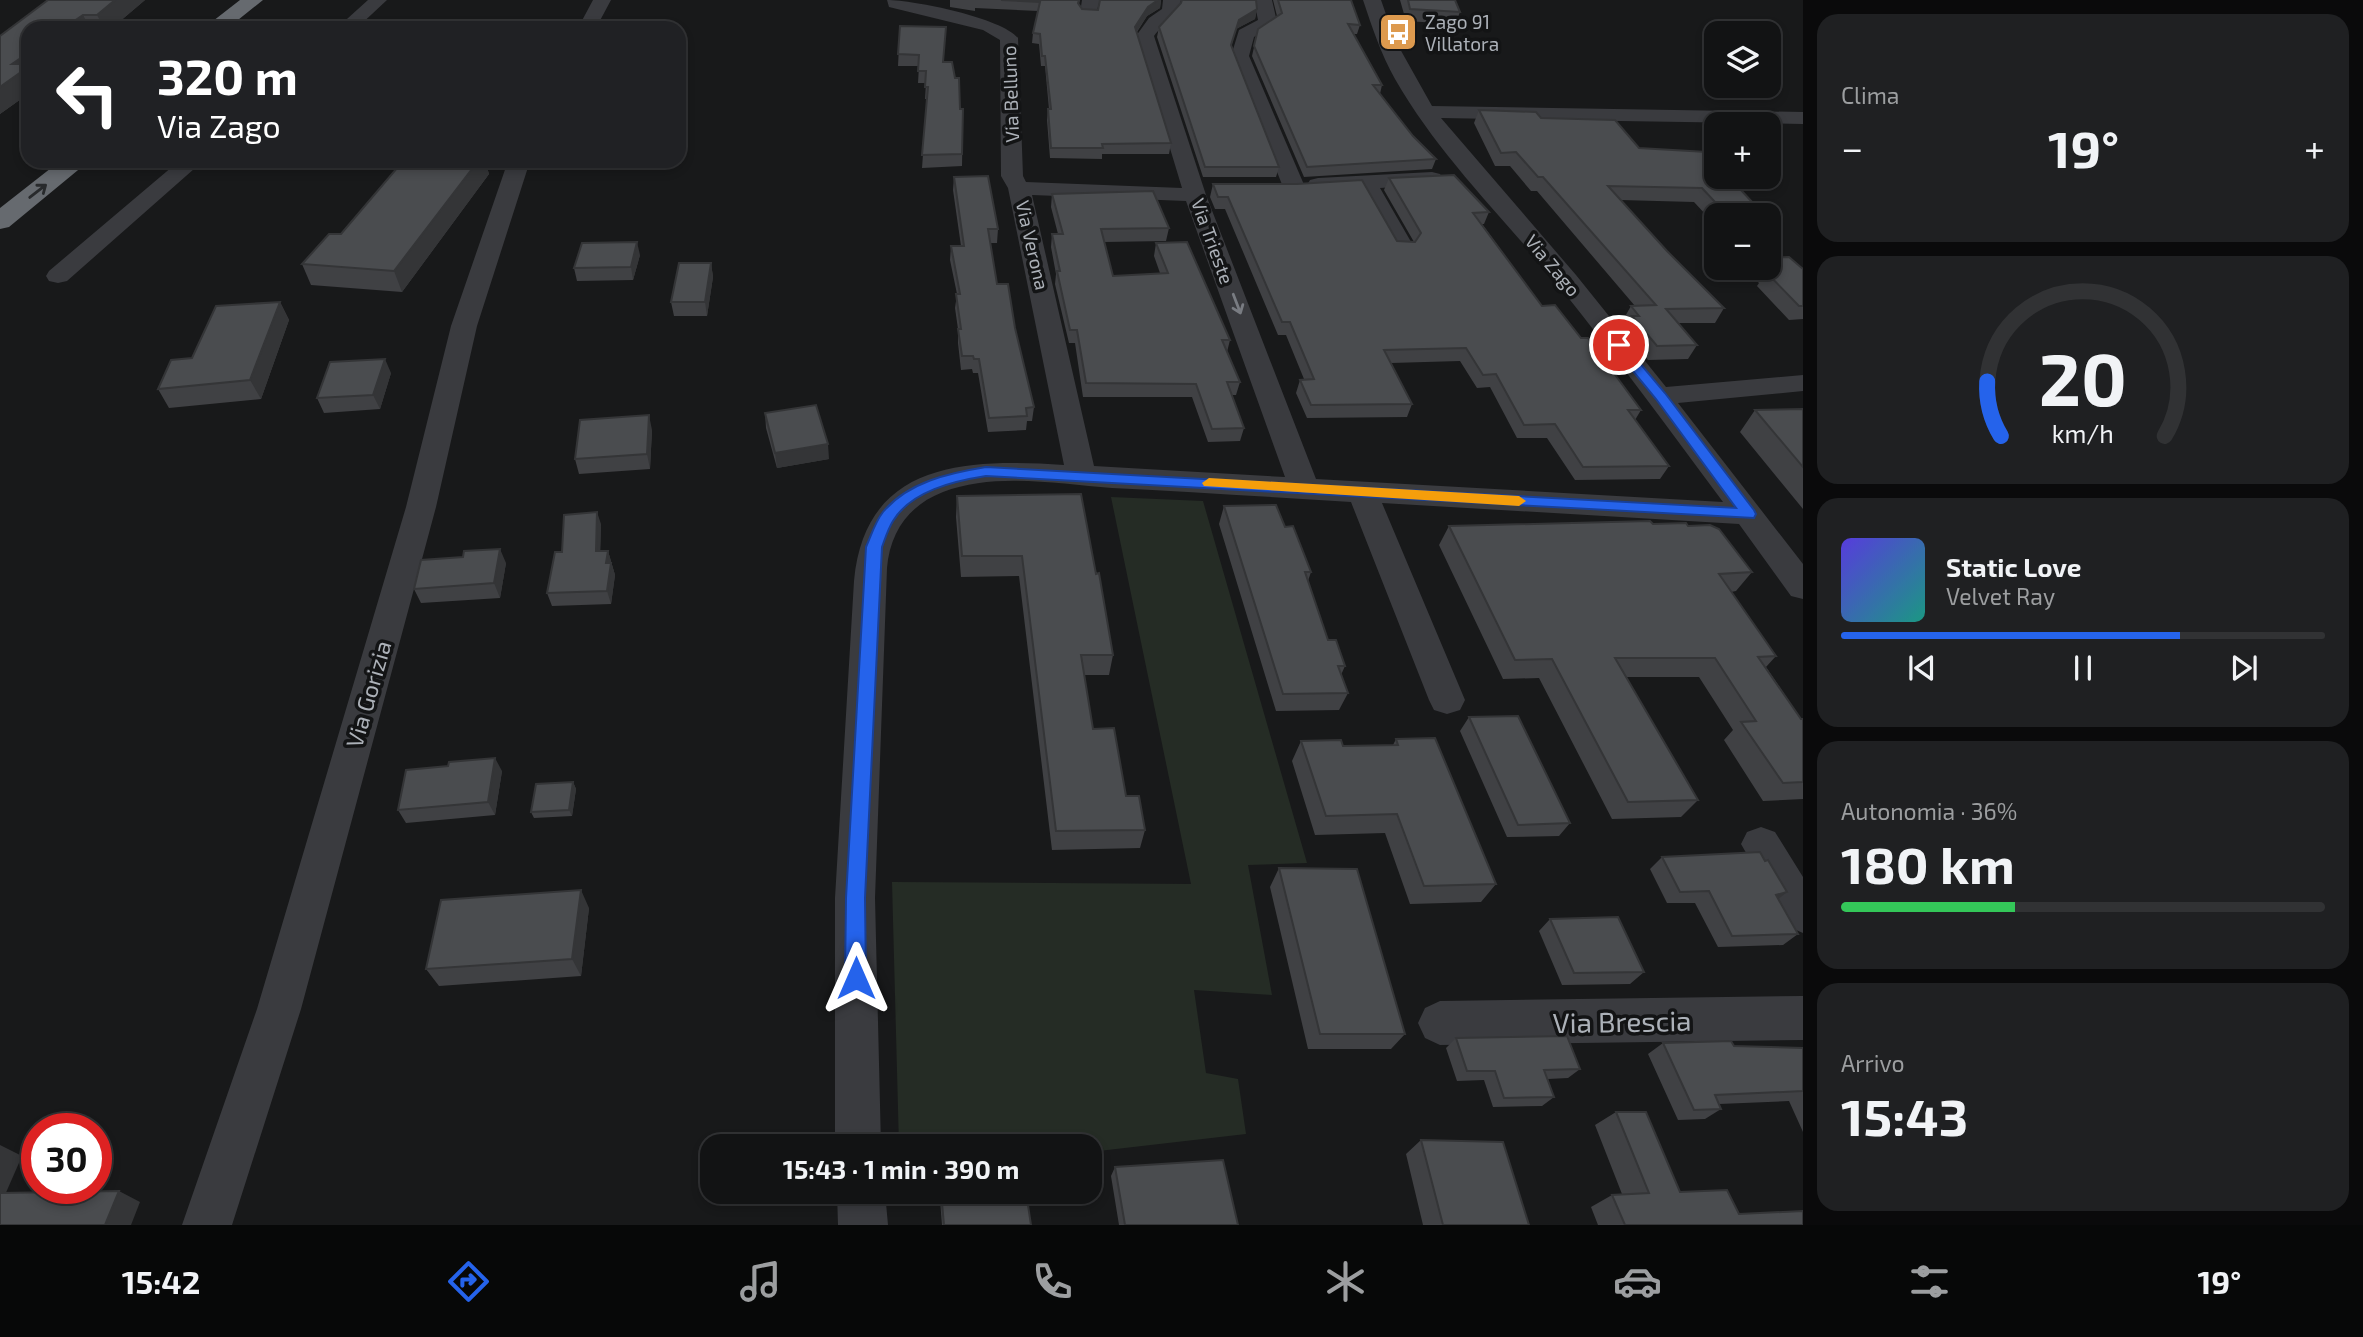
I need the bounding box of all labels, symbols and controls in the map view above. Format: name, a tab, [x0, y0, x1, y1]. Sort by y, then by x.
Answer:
place label: Zago 91 Villatora	[1425, 10, 1499, 55]
bus stop icon: Zago 91 Villatora	[1377, 11, 1419, 53]
map controls	[1704, 21, 1781, 280]
button: layers	[1704, 21, 1781, 98]
street label: Via Belluno	[997, 45, 1023, 143]
text: 320 m	[157, 46, 298, 105]
icon: left	[42, 49, 133, 140]
text: Clima	[1841, 81, 1899, 109]
text: Via Zago	[157, 106, 281, 144]
button: +	[1704, 112, 1781, 189]
text: 19°	[2048, 116, 2119, 178]
text: −	[1841, 124, 1863, 170]
text: +	[2304, 124, 2325, 170]
one-way arrow	[28, 183, 47, 198]
street label: Via Trieste	[1187, 195, 1239, 287]
street label: Via Verona	[1012, 198, 1054, 292]
button: −	[1704, 203, 1781, 280]
street label: Via Zago	[1521, 229, 1585, 301]
one-way arrow	[1231, 293, 1244, 315]
pin	[1589, 315, 1649, 375]
icon: arrive	[1600, 326, 1638, 364]
text: 20	[2039, 334, 2127, 422]
text: km/h	[2052, 418, 2114, 448]
text: Static Love	[1946, 551, 2082, 582]
text: Velvet Ray	[1946, 582, 2055, 610]
street label: Via Gorizia	[339, 637, 397, 751]
icon: previous	[1903, 649, 1941, 687]
icon: pause	[2064, 649, 2102, 687]
icon: next	[2225, 649, 2263, 687]
text: Autonomia · 36%	[1841, 797, 2017, 825]
text: 180 km	[1841, 832, 2015, 894]
position arrow	[819, 941, 893, 1015]
street label: Via Brescia	[1552, 1003, 1692, 1039]
text: Arrivo	[1841, 1049, 1905, 1077]
text: 15:43	[1841, 1084, 1968, 1146]
speed limit sign: 30	[21, 1113, 112, 1204]
text: 15:43 · 1 min · 390 m	[783, 1153, 1019, 1184]
icon: directions	[444, 1257, 493, 1306]
icon: music	[736, 1257, 785, 1306]
icon: phone	[1028, 1257, 1077, 1306]
icon: climate	[1321, 1257, 1370, 1306]
icon: car	[1613, 1257, 1662, 1306]
icon: filters	[1905, 1257, 1954, 1306]
text: 15:42	[122, 1262, 200, 1300]
text: 19°	[2198, 1262, 2241, 1300]

